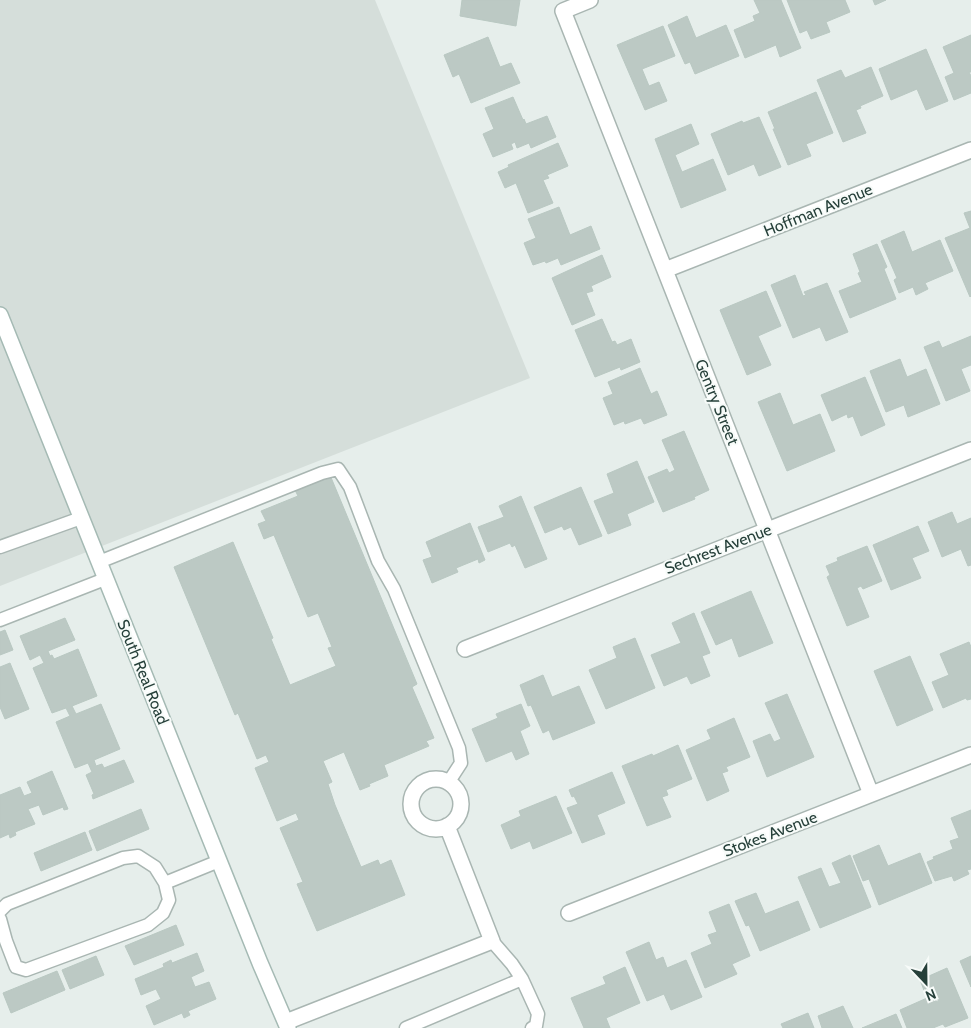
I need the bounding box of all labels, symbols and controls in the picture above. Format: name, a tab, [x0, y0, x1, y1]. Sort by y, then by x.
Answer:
street label: Hoffman Avenue	[761, 180, 875, 240]
street label: Gentry Street	[691, 356, 743, 448]
street label: Sechrest Avenue	[662, 520, 774, 578]
street label: South Real Road	[113, 617, 173, 727]
street label: Stokes Avenue	[720, 807, 820, 861]
north arrow	[901, 958, 951, 1008]
text: N	[923, 985, 939, 1005]

